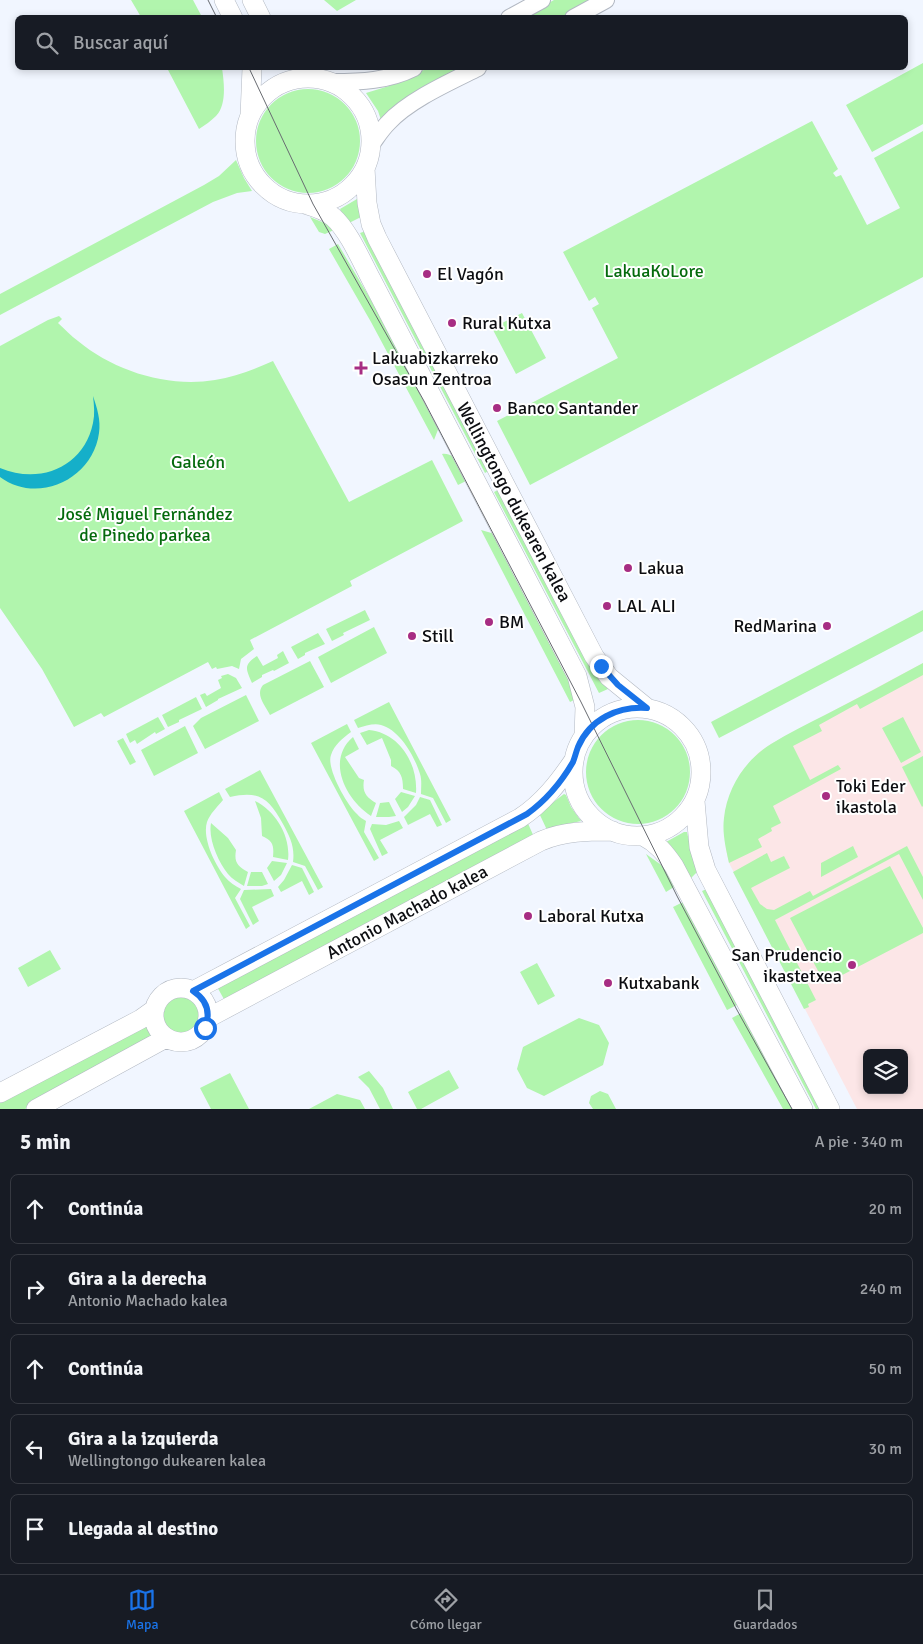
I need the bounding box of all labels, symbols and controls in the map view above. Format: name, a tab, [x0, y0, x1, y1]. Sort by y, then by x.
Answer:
search box	[15, 15, 908, 70]
icon: search	[33, 29, 61, 57]
text: Buscar aquí	[73, 31, 168, 55]
park label: LakuaKoLore	[604, 260, 704, 282]
place label: El Vagón	[437, 263, 504, 285]
marker: El Vagón	[421, 268, 433, 280]
place label: Rural Kutxa	[462, 312, 551, 334]
marker: Rural Kutxa	[446, 317, 458, 329]
place label: Lakuabizkarreko Osasun Zentroa	[372, 347, 499, 390]
marker: Lakuabizkarreko Osasun Zentroa	[354, 361, 368, 375]
place label: Banco Santander	[507, 397, 638, 419]
street label: Wellingtongo dukearen kalea	[452, 398, 576, 606]
marker: Banco Santander	[491, 402, 503, 414]
park label: Galeón	[171, 451, 225, 473]
park label: José Miguel Fernández de Pinedo parkea	[57, 503, 233, 546]
place label: Lakua	[638, 557, 684, 579]
marker: Lakua	[622, 562, 634, 574]
place label: LAL ALI	[617, 595, 676, 617]
marker: LAL ALI	[601, 600, 613, 612]
place label: BM	[499, 611, 524, 633]
place label: RedMarina	[733, 615, 817, 637]
marker: BM	[483, 616, 495, 628]
marker: RedMarina	[821, 620, 833, 632]
place label: Still	[422, 625, 454, 647]
marker: Still	[406, 630, 418, 642]
route end	[590, 655, 613, 678]
place label: Toki Eder ikastola	[836, 775, 906, 818]
marker: Toki Eder ikastola	[820, 790, 832, 802]
street label: Antonio Machado kalea	[323, 860, 491, 964]
place label: Laboral Kutxa	[538, 905, 644, 927]
marker: Laboral Kutxa	[522, 910, 534, 922]
place label: San Prudencio ikastetxea	[731, 944, 842, 987]
marker: San Prudencio ikastetxea	[846, 959, 858, 971]
place label: Kutxabank	[618, 972, 700, 994]
marker: Kutxabank	[602, 977, 614, 989]
route start	[194, 1017, 217, 1040]
map controls	[863, 1049, 908, 1094]
button: layers	[863, 1049, 908, 1094]
text: 5 min	[20, 1129, 71, 1155]
text: A pie · 340 m	[815, 1132, 903, 1152]
icon: ahead	[21, 1195, 49, 1223]
text: Continúa	[68, 1197, 143, 1221]
text: 20 m	[868, 1199, 902, 1219]
text: Gira a la derecha	[68, 1267, 207, 1291]
icon: right	[21, 1275, 49, 1303]
text: 240 m	[860, 1279, 902, 1299]
text: Antonio Machado kalea	[68, 1291, 228, 1311]
icon: ahead	[21, 1355, 49, 1383]
text: Continúa	[68, 1357, 143, 1381]
text: 50 m	[868, 1359, 902, 1379]
text: Gira a la izquierda	[68, 1427, 218, 1451]
icon: left	[21, 1435, 49, 1463]
text: 30 m	[868, 1439, 902, 1459]
text: Wellingtongo dukearen kalea	[68, 1451, 266, 1471]
icon: arrive	[21, 1515, 49, 1543]
text: Llegada al destino	[68, 1517, 218, 1541]
tab: Mapa	[126, 1586, 159, 1633]
tab: Cómo llegar	[410, 1586, 482, 1633]
tab: Guardados	[733, 1586, 797, 1633]

